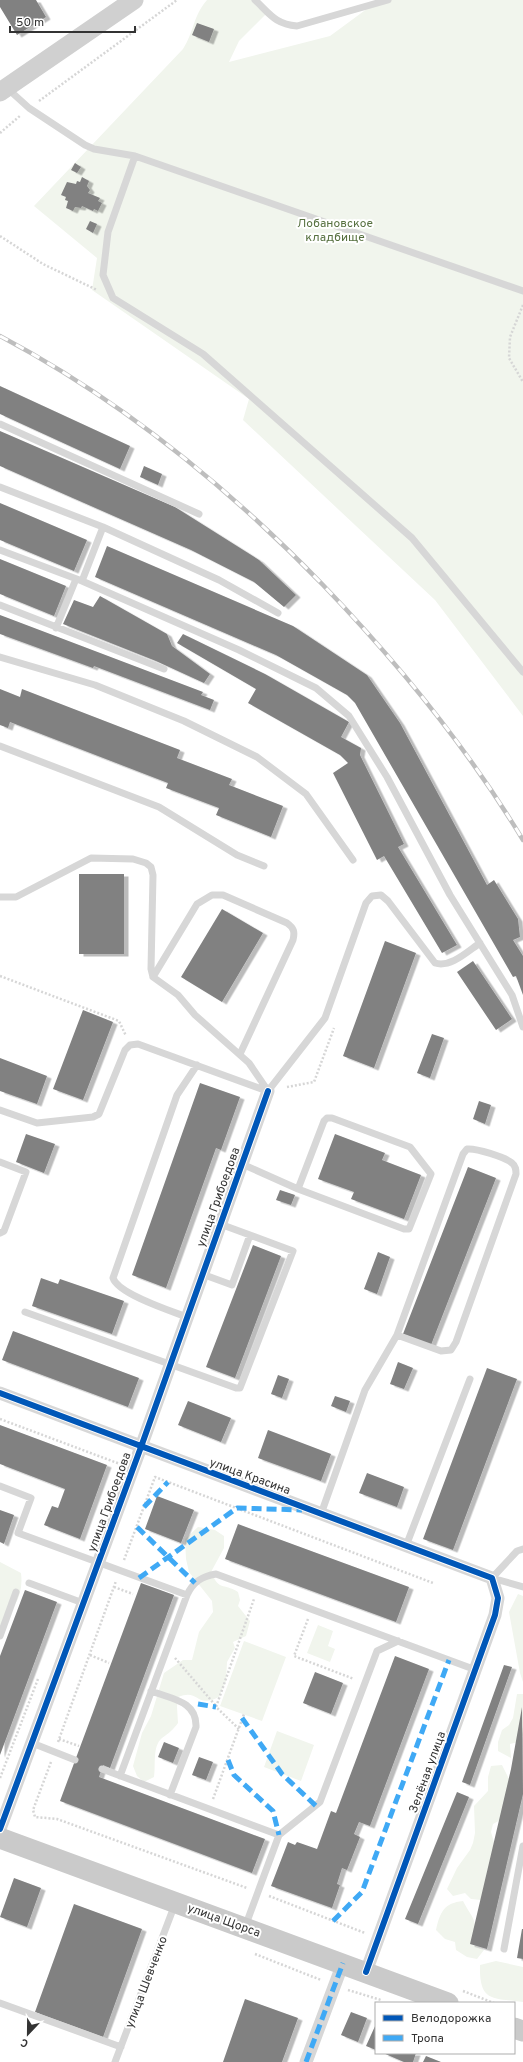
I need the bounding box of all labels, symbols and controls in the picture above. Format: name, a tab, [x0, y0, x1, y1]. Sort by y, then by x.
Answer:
scale bar	[10, 8, 135, 34]
text: 50 m	[16, 15, 44, 31]
park label: Лобановское кладбище	[297, 216, 373, 246]
street label: улица Грибоедова	[193, 1145, 244, 1249]
street label: улица Грибоедова	[84, 1450, 135, 1554]
street label: улица Красина	[207, 1455, 292, 1499]
street label: Зелёная улица	[406, 1729, 450, 1815]
street label: улица Щорса	[185, 1900, 262, 1942]
street label: улица Шевченко	[122, 1934, 172, 2031]
legend	[375, 2002, 515, 2054]
text: Велодорожка	[411, 2011, 491, 2027]
north arrow	[8, 2014, 48, 2054]
text: Тропа	[411, 2031, 444, 2047]
text: С	[19, 2035, 31, 2050]

